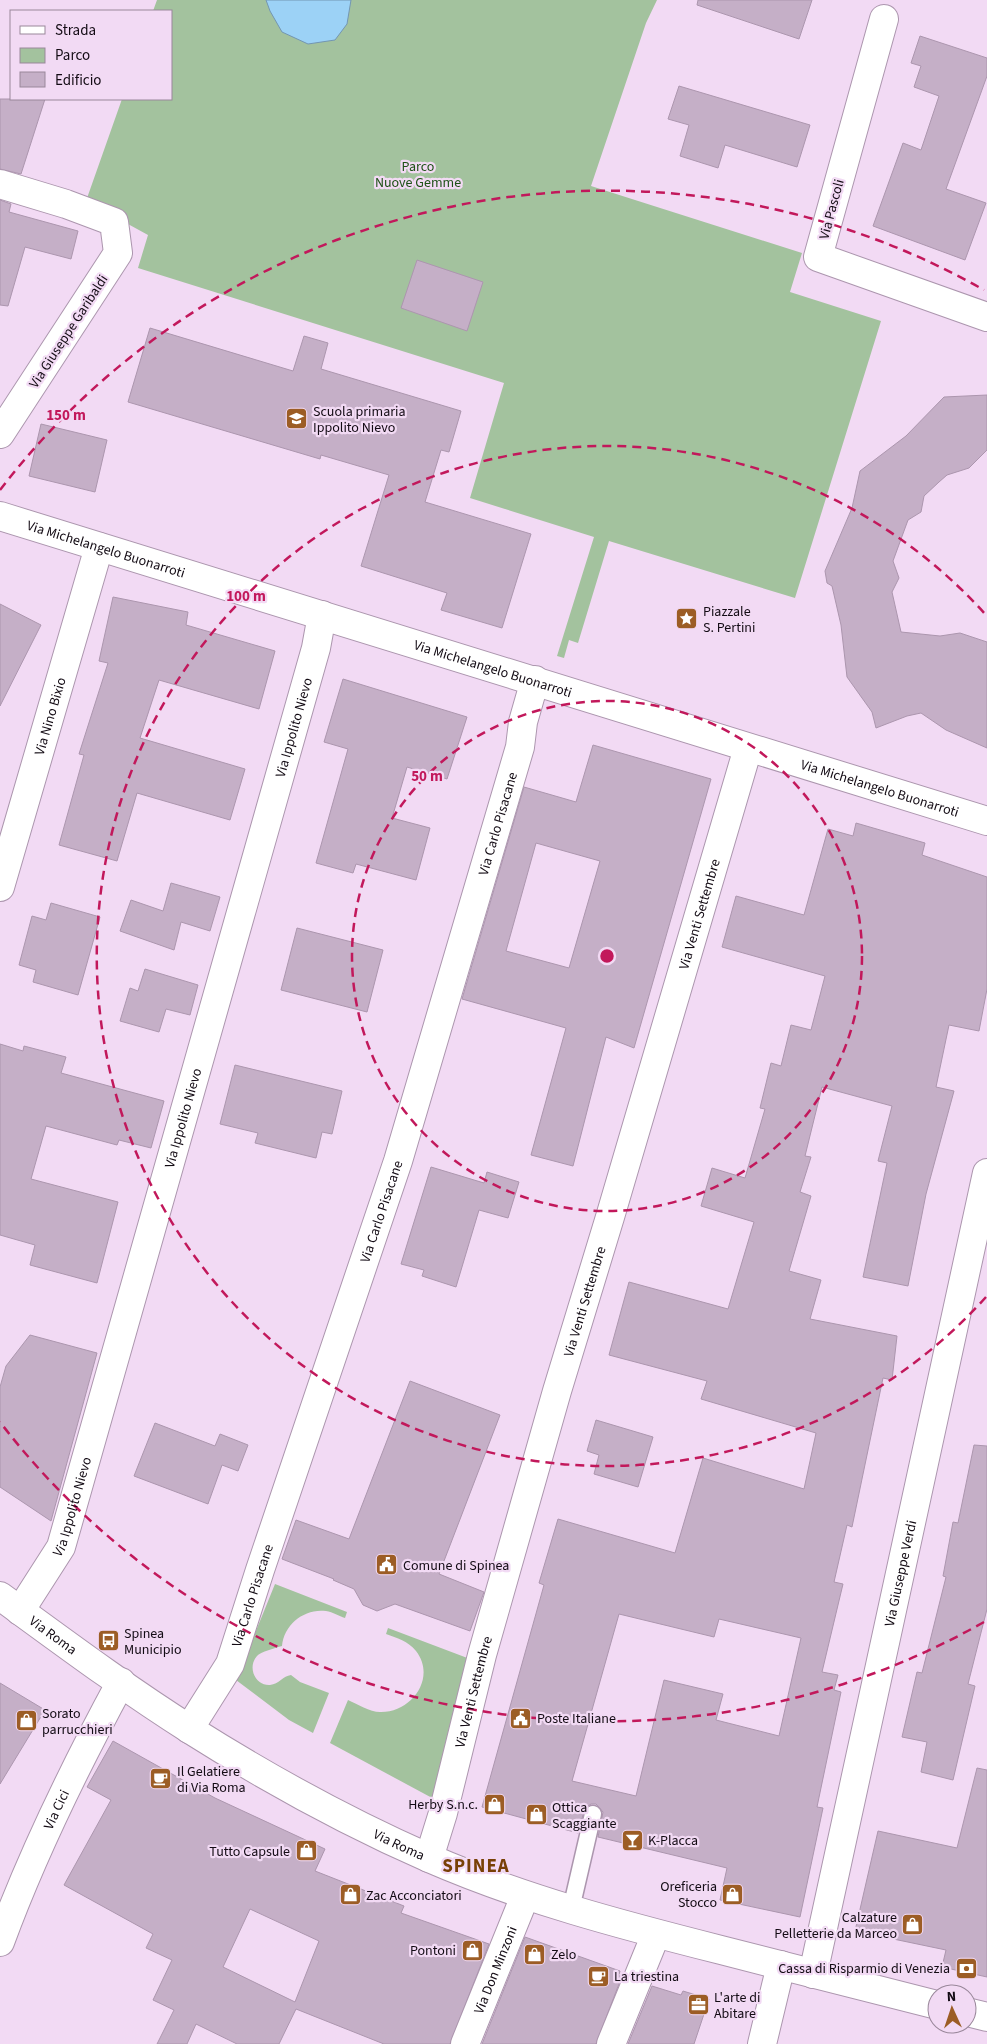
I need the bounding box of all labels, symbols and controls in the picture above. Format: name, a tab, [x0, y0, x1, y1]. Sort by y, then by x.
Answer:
legend	[10, 10, 172, 100]
text: Strada	[55, 20, 96, 41]
text: Parco	[55, 45, 90, 66]
text: Edificio	[55, 70, 102, 91]
park label: Parco Nuove Gemme	[375, 157, 461, 193]
street label: Via Pascoli	[814, 177, 850, 242]
street label: Via Giuseppe Garibaldi	[25, 271, 113, 392]
place label: Scuola primaria Ippolito Nievo	[313, 402, 406, 438]
text: 150 m	[46, 405, 86, 426]
school or university icon: Scuola primaria Ippolito Nievo	[285, 407, 309, 431]
street label: Via Michelangelo Buonarroti	[24, 516, 187, 584]
text: 100 m	[226, 586, 266, 607]
place label: Piazzale S. Pertini	[703, 602, 755, 638]
place icon: Piazzale S. Pertini	[675, 607, 699, 631]
street label: Via Michelangelo Buonarroti	[411, 635, 574, 703]
street label: Via Nino Bixio	[30, 675, 72, 758]
street label: Via Ippolito Nievo	[271, 675, 318, 780]
street label: Via Michelangelo Buonarroti	[798, 755, 961, 823]
text: 50 m	[411, 766, 443, 787]
street label: Via Carlo Pisacane	[474, 770, 523, 878]
street label: Via Venti Settembre	[674, 857, 726, 972]
centre of rings	[598, 947, 616, 965]
street label: Via Ippolito Nievo	[160, 1066, 207, 1170]
street label: Via Carlo Pisacane	[355, 1158, 408, 1265]
street label: Via Venti Settembre	[559, 1244, 612, 1359]
street label: Via Ippolito Nievo	[48, 1455, 97, 1561]
street label: Via Giuseppe Verdi	[880, 1518, 922, 1629]
street label: Via Carlo Pisacane	[227, 1542, 279, 1649]
public building icon: Comune di Spinea	[375, 1553, 399, 1577]
place label: Comune di Spinea	[403, 1556, 509, 1576]
street label: Via Roma	[25, 1612, 81, 1660]
place label: Spinea Municipio	[124, 1624, 182, 1660]
bus stop icon: Spinea Municipio	[96, 1629, 120, 1653]
street label: Via Venti Settembre	[450, 1634, 498, 1750]
place label: Sorato parrucchieri	[42, 1704, 113, 1740]
public building icon: Poste Italiane	[509, 1706, 533, 1730]
shop icon: Sorato parrucchieri	[14, 1709, 38, 1733]
place label: Poste Italiane	[537, 1709, 616, 1729]
place label: Il Gelatiere di Via Roma	[177, 1762, 246, 1798]
cafe icon: Il Gelatiere di Via Roma	[149, 1767, 173, 1791]
street label: Via Cici	[39, 1787, 75, 1833]
shop icon: Herby S.n.c.	[482, 1792, 506, 1816]
place label: Herby S.n.c.	[408, 1795, 478, 1815]
place label: Ottica Scaggiante	[552, 1798, 617, 1834]
shop icon: Ottica Scaggiante	[524, 1803, 548, 1827]
street label: Via Roma	[370, 1825, 428, 1866]
bar icon: K-Placca	[620, 1828, 644, 1852]
place label: K-Placca	[648, 1831, 698, 1851]
shop icon: Tutto Capsule	[294, 1839, 318, 1863]
place label: Tutto Capsule	[209, 1842, 290, 1862]
district label: SPINEA	[442, 1853, 510, 1880]
place label: Oreficeria Stocco	[660, 1877, 717, 1913]
shop icon: Oreficeria Stocco	[721, 1882, 745, 1906]
shop icon: Zac Acconciatori	[338, 1883, 362, 1907]
place label: Zac Acconciatori	[366, 1886, 462, 1906]
place label: Calzature Pelletterie da Marceo	[774, 1908, 897, 1944]
shop icon: Calzature Pelletterie da Marceo	[901, 1913, 925, 1937]
street label: Via Don Minzoni	[469, 1923, 523, 2017]
shop icon: Pontoni	[460, 1938, 484, 1962]
place label: Pontoni	[410, 1941, 456, 1961]
shop icon: Zelo	[523, 1942, 547, 1966]
place label: Zelo	[551, 1945, 576, 1965]
bank icon: Cassa di Risparmio di Venezia	[954, 1956, 978, 1980]
place label: Cassa di Risparmio di Venezia	[778, 1959, 950, 1979]
cafe icon: La triestina	[586, 1964, 610, 1988]
place label: La triestina	[614, 1967, 679, 1987]
north arrow	[927, 1984, 977, 2034]
text: N	[946, 1987, 957, 2007]
place label: L'arte di Abitare	[714, 1988, 760, 2024]
office icon: L'arte di Abitare	[686, 1993, 710, 2017]

